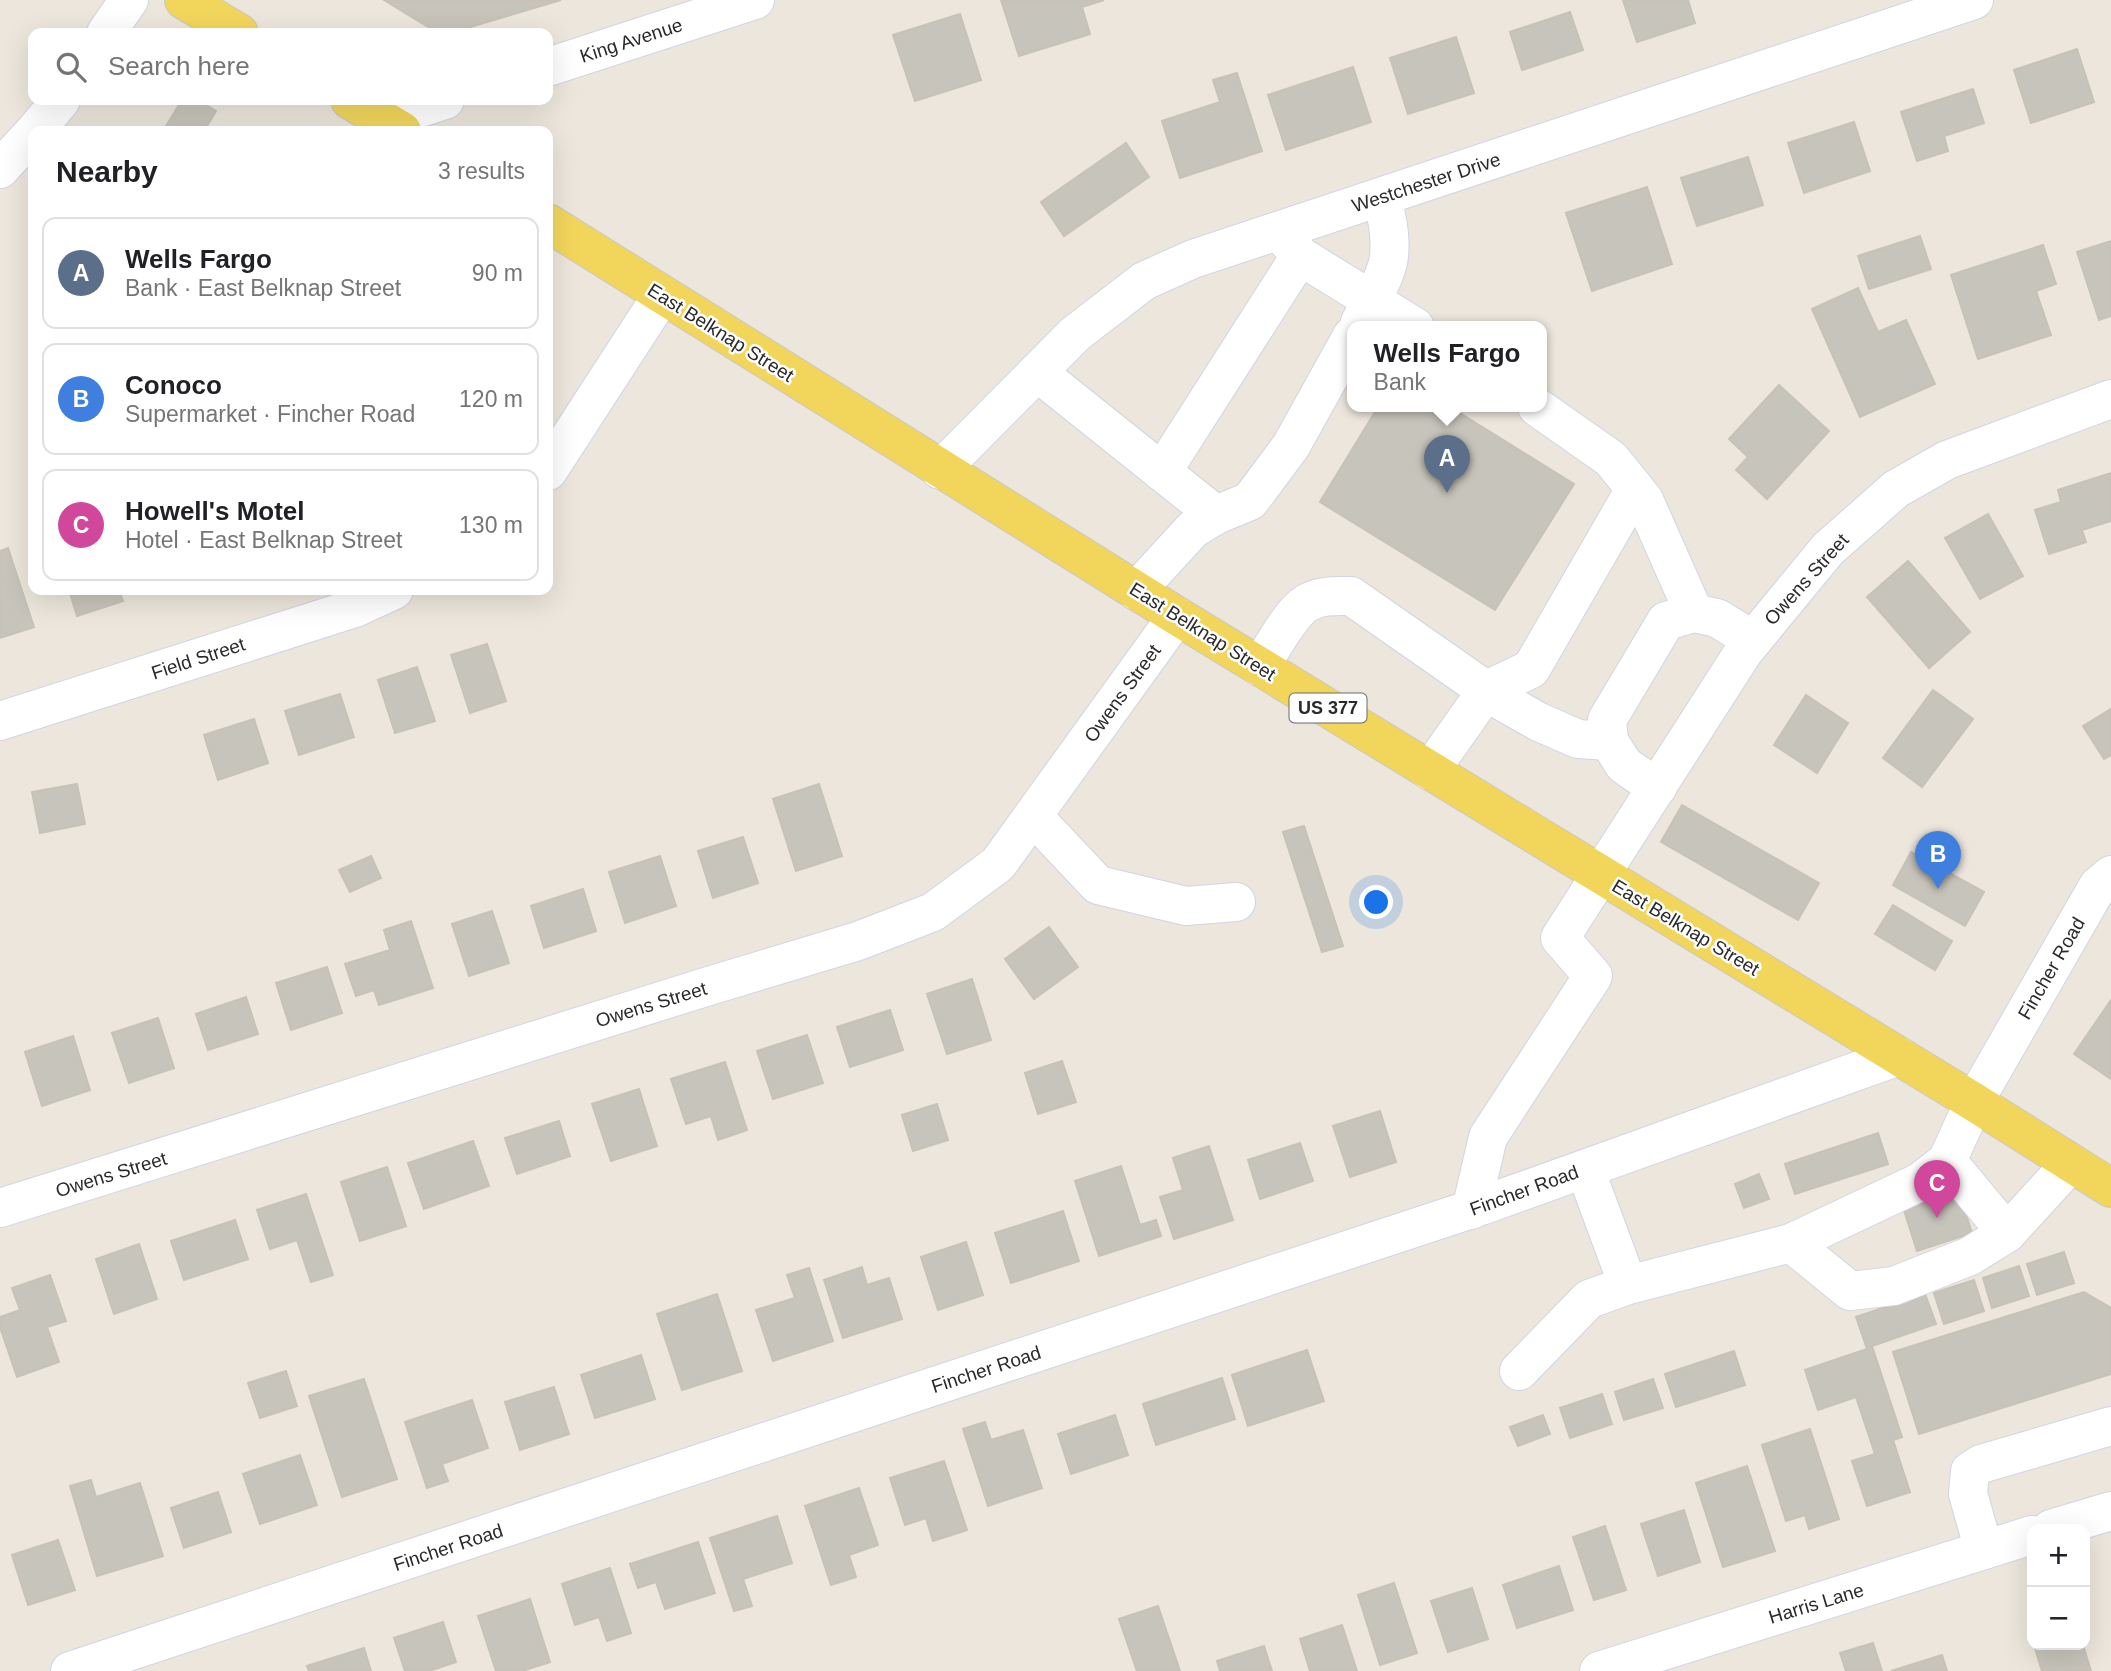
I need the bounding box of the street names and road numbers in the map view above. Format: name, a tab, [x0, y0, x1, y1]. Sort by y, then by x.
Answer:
street label: King Avenue	[577, 14, 685, 67]
street label: Westchester Drive	[1349, 149, 1503, 216]
street label: East Belknap Street	[644, 279, 798, 386]
street label: Owens Street	[1760, 529, 1853, 629]
street label: East Belknap Street	[1126, 578, 1280, 685]
street label: Field Street	[149, 633, 248, 683]
street label: Owens Street	[1080, 640, 1165, 746]
road number: US 377	[1290, 694, 1366, 722]
street label: East Belknap Street	[1608, 875, 1764, 980]
street label: Fincher Road	[2014, 914, 2089, 1023]
street label: Owens Street	[593, 977, 710, 1031]
street label: Owens Street	[53, 1147, 170, 1201]
street label: Fincher Road	[1467, 1161, 1581, 1220]
street label: Fincher Road	[929, 1342, 1044, 1397]
street label: Fincher Road	[391, 1520, 506, 1575]
street label: Harris Lane	[1766, 1579, 1866, 1628]

